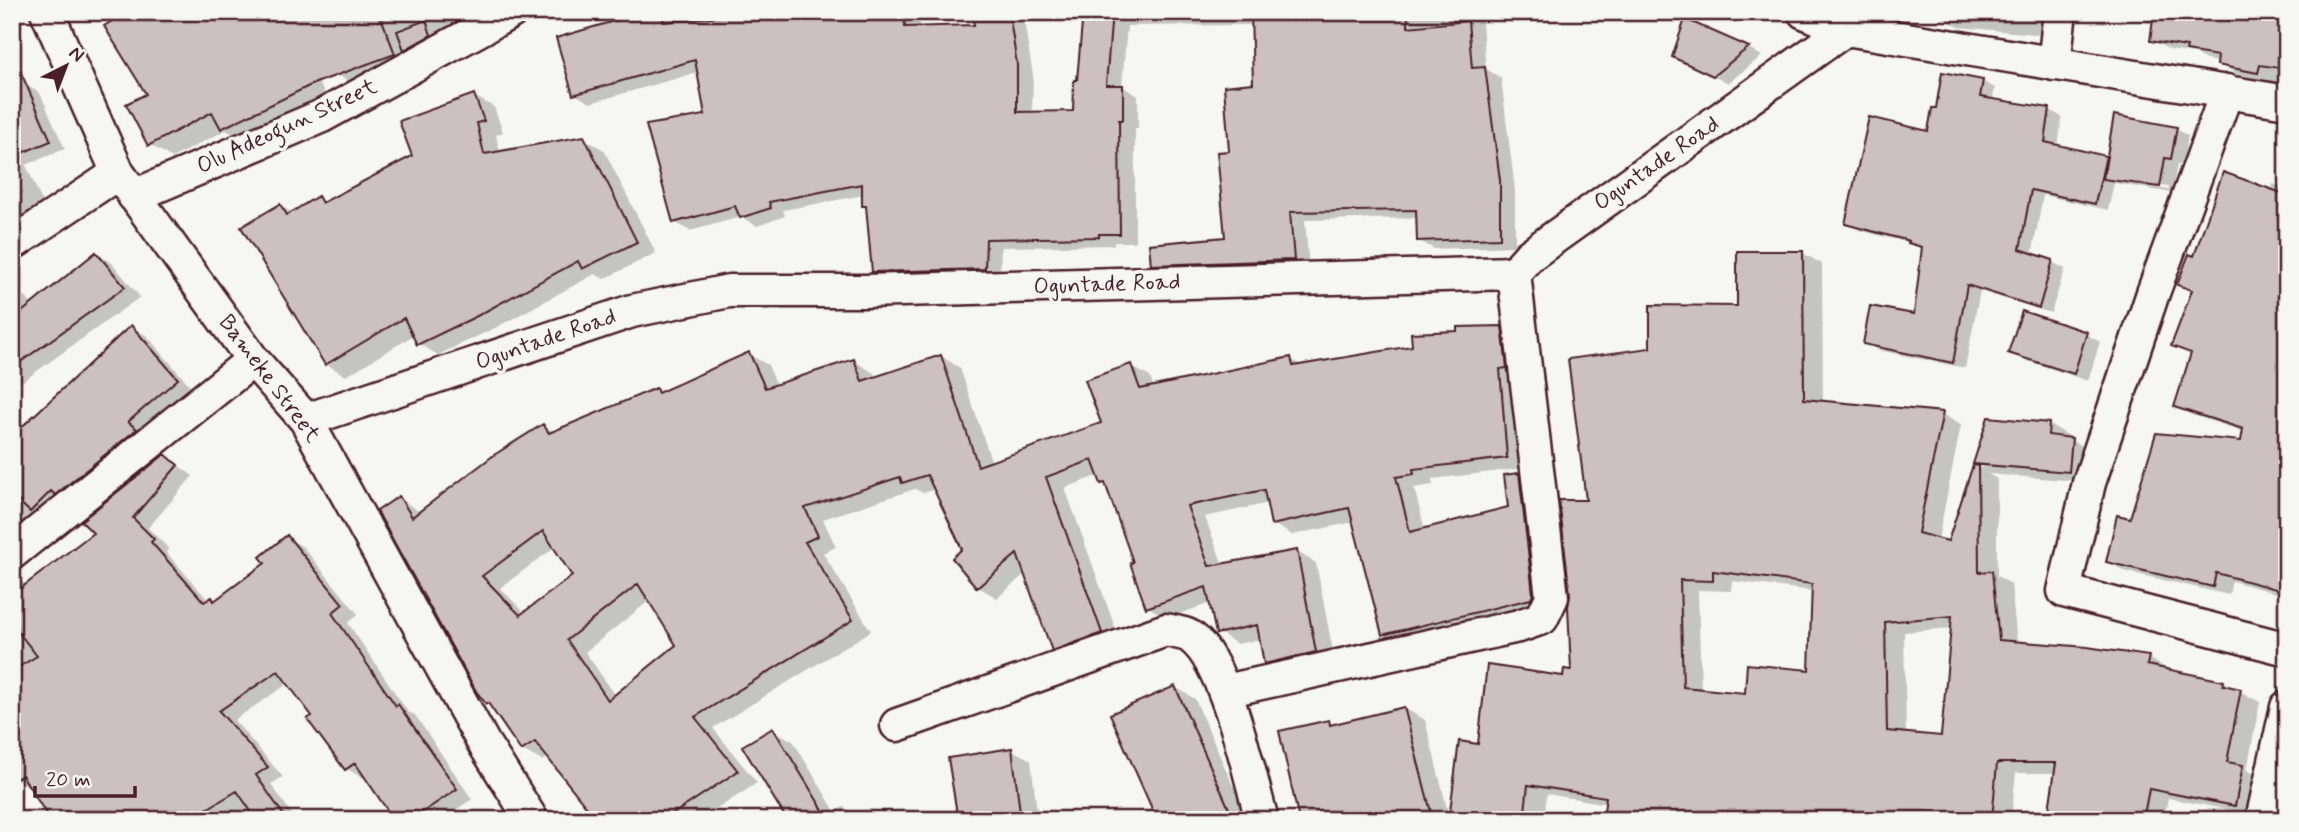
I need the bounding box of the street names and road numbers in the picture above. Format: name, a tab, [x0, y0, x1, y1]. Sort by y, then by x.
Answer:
street label: Olu Adeogun Street	[192, 72, 383, 184]
street label: Oguntade Road	[1588, 110, 1726, 218]
street label: Oguntade Road	[1033, 267, 1181, 303]
street label: Oguntade Road	[472, 302, 620, 378]
street label: Bameke Street	[211, 309, 327, 449]

